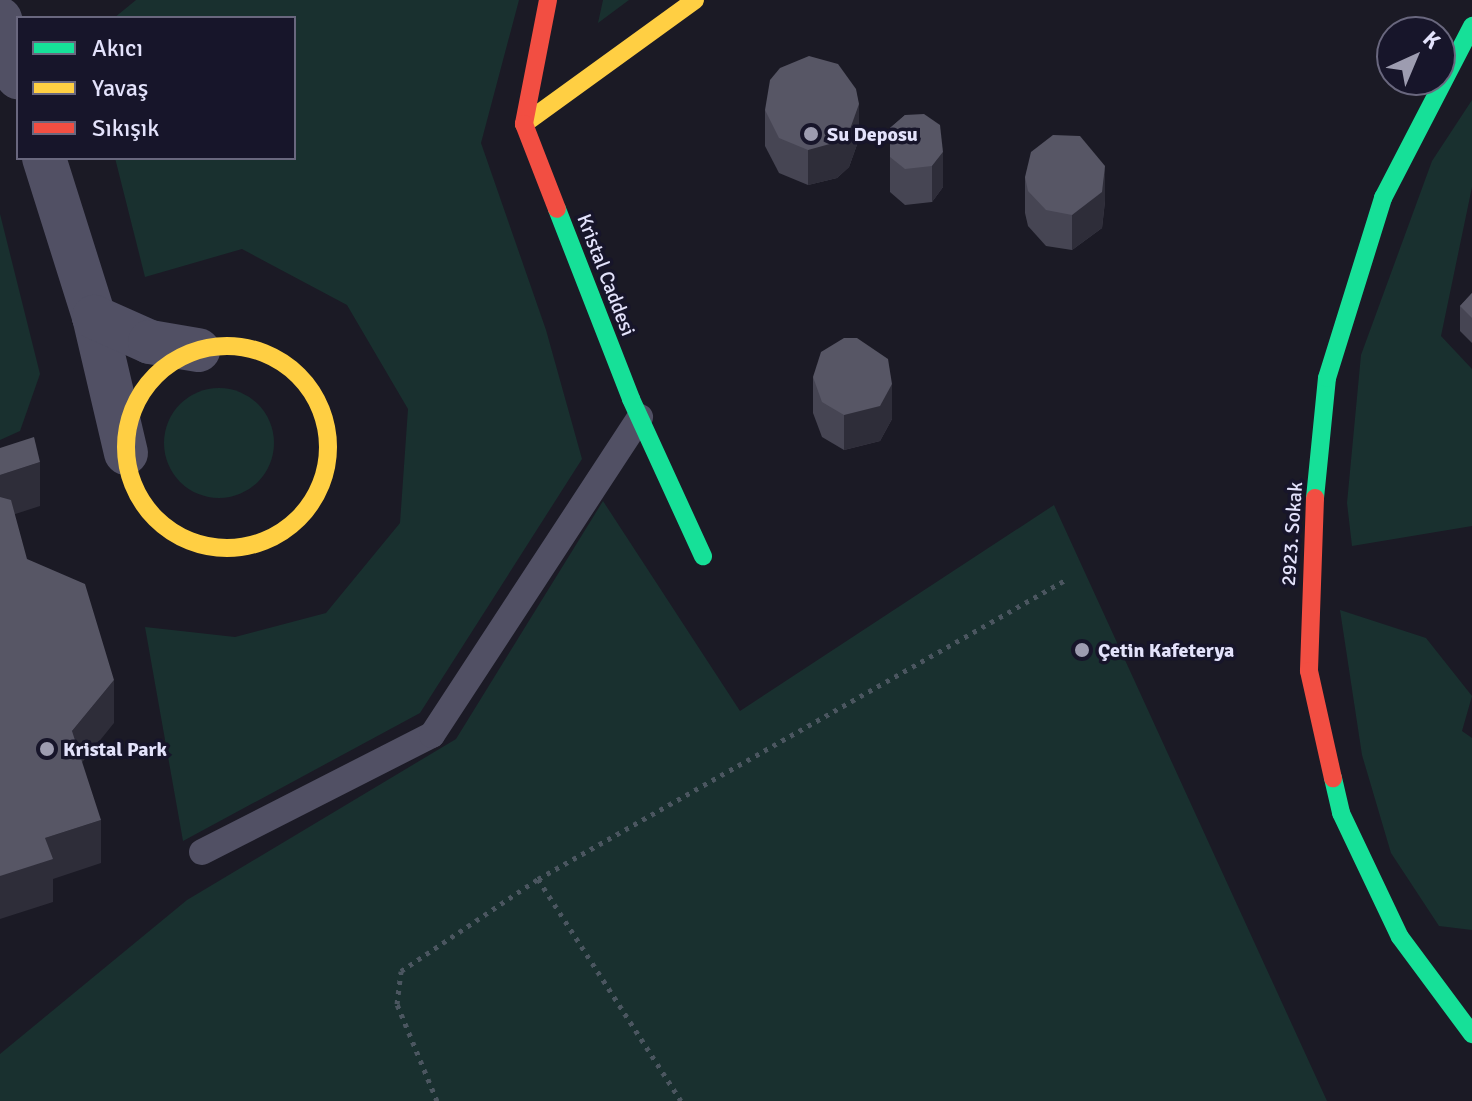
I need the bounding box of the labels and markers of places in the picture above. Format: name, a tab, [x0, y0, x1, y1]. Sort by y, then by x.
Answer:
place label: Su Deposu	[827, 122, 918, 146]
marker: Su Deposu	[802, 125, 820, 143]
place label: Çetin Kafeterya	[1098, 638, 1234, 662]
marker: Çetin Kafeterya	[1073, 641, 1091, 659]
place label: Kristal Park	[63, 737, 167, 761]
marker: Kristal Park	[38, 740, 56, 758]

